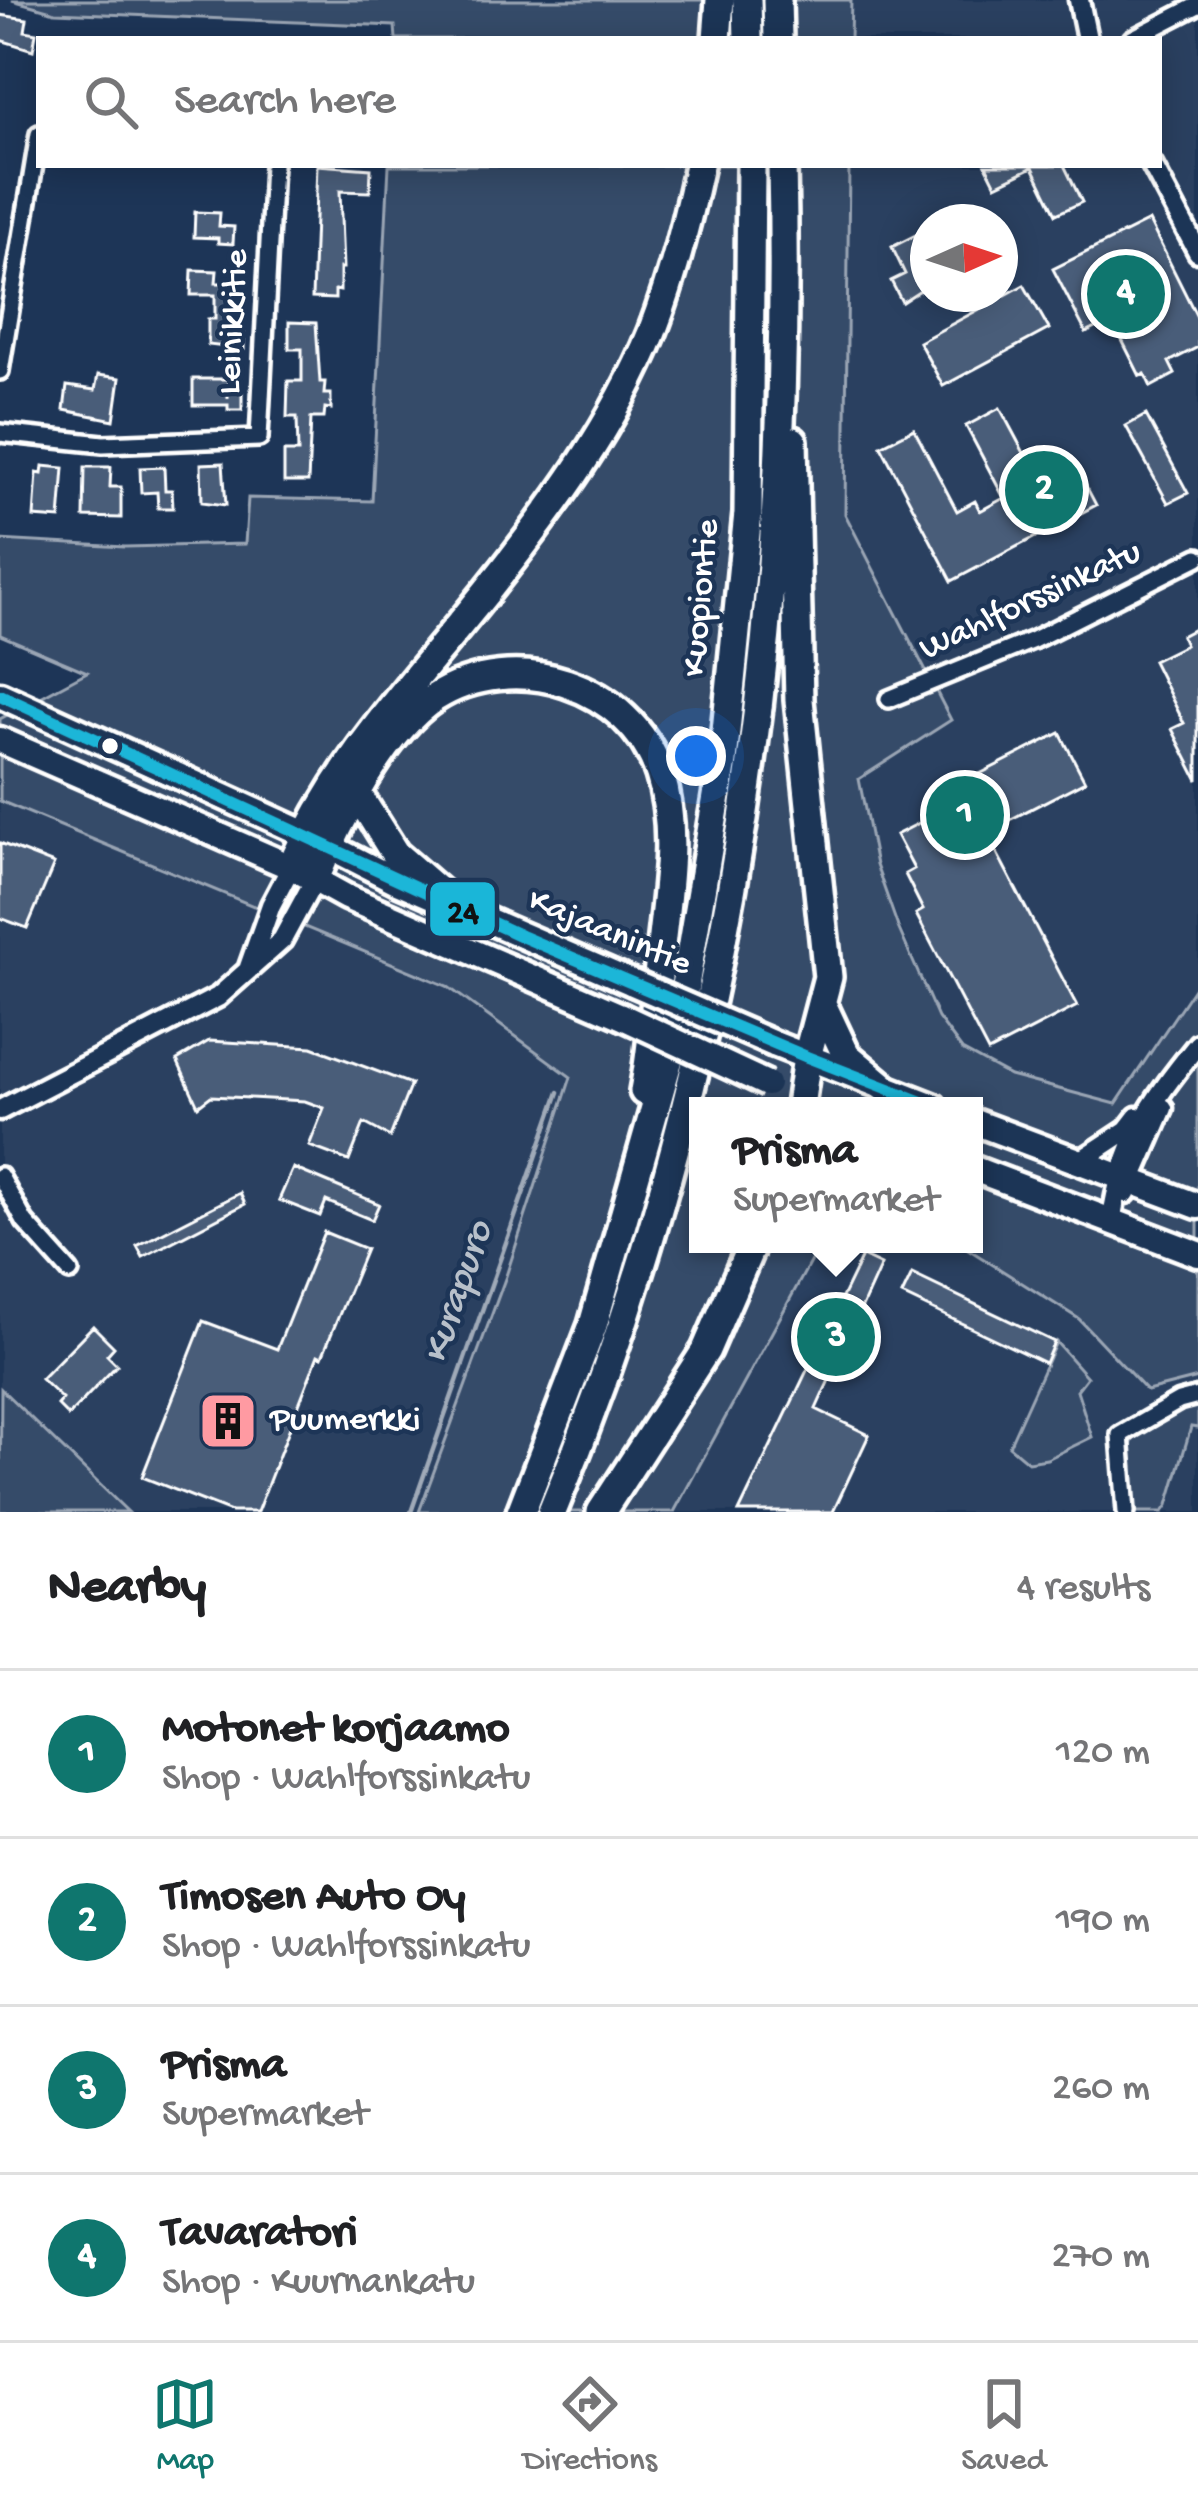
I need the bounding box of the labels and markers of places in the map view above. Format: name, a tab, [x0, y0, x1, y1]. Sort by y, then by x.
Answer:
pin: 4	[1087, 249, 1165, 339]
pin: 2	[1005, 445, 1083, 535]
unlabelled marker	[99, 735, 121, 757]
pin: 1	[926, 770, 1004, 860]
pin: 3	[797, 1292, 875, 1382]
building icon: Puumerkki	[197, 1390, 259, 1452]
place label: Puumerkki	[269, 1400, 420, 1443]

